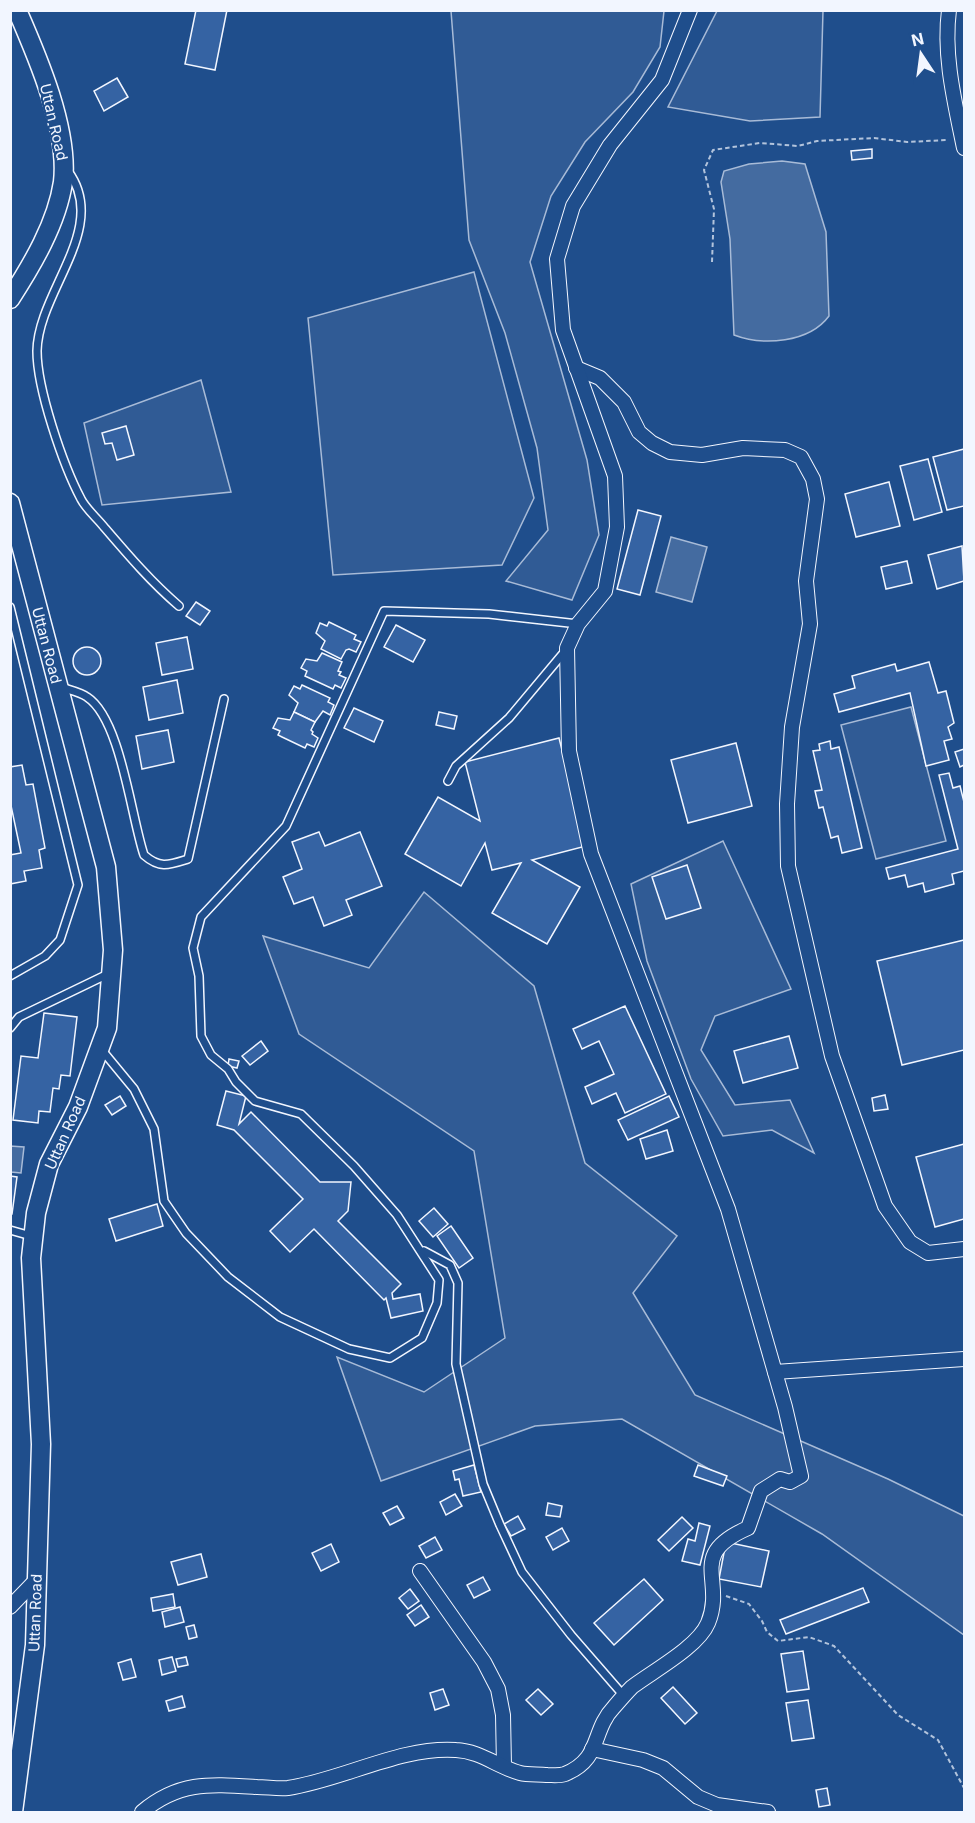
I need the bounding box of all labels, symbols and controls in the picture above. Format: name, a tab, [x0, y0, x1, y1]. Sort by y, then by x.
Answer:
north arrow	[891, 24, 951, 84]
text: N	[909, 28, 926, 51]
street label: Uttan Road	[36, 82, 72, 162]
street label: Uttan Road	[28, 605, 67, 685]
street label: Uttan Road	[40, 1093, 90, 1173]
street label: Uttan Road	[24, 1574, 46, 1652]

